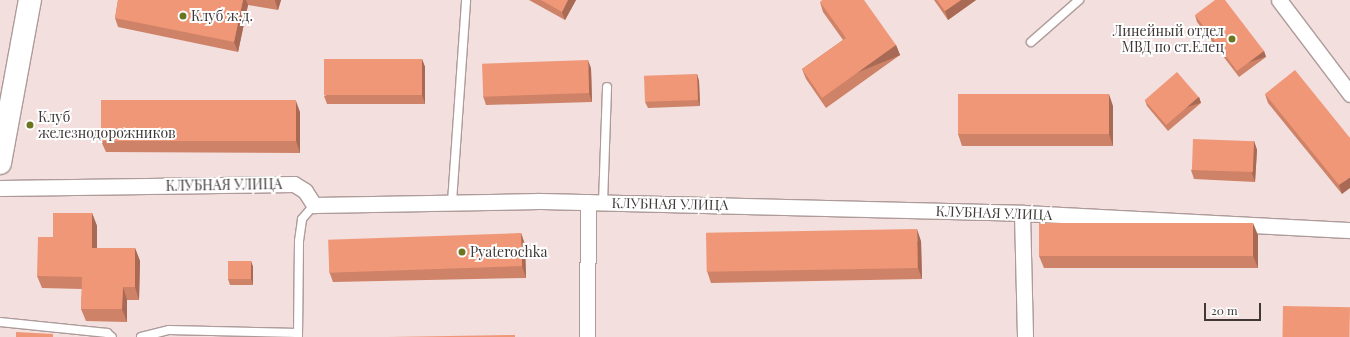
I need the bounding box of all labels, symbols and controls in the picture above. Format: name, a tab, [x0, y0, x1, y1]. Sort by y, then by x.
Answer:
place label: Клуб ж.д.	[191, 8, 253, 24]
marker: Клуб ж.д.	[178, 11, 188, 21]
place label: Линейный отдел МВД по ст.Елец	[1113, 23, 1224, 56]
marker: Линейный отдел МВД по ст.Елец	[1227, 34, 1237, 44]
place label: Клуб железнодорожников	[38, 109, 176, 142]
marker: Клуб железнодорожников	[25, 120, 35, 130]
street label: КЛУБНАЯ УЛИЦА	[166, 176, 282, 194]
street label: КЛУБНАЯ УЛИЦА	[612, 195, 728, 213]
street label: КЛУБНАЯ УЛИЦА	[935, 203, 1053, 223]
place label: Pyaterochka	[470, 244, 547, 260]
marker: Pyaterochka	[457, 247, 467, 257]
scale bar	[1206, 295, 1263, 321]
text: 20 m	[1211, 302, 1238, 318]

